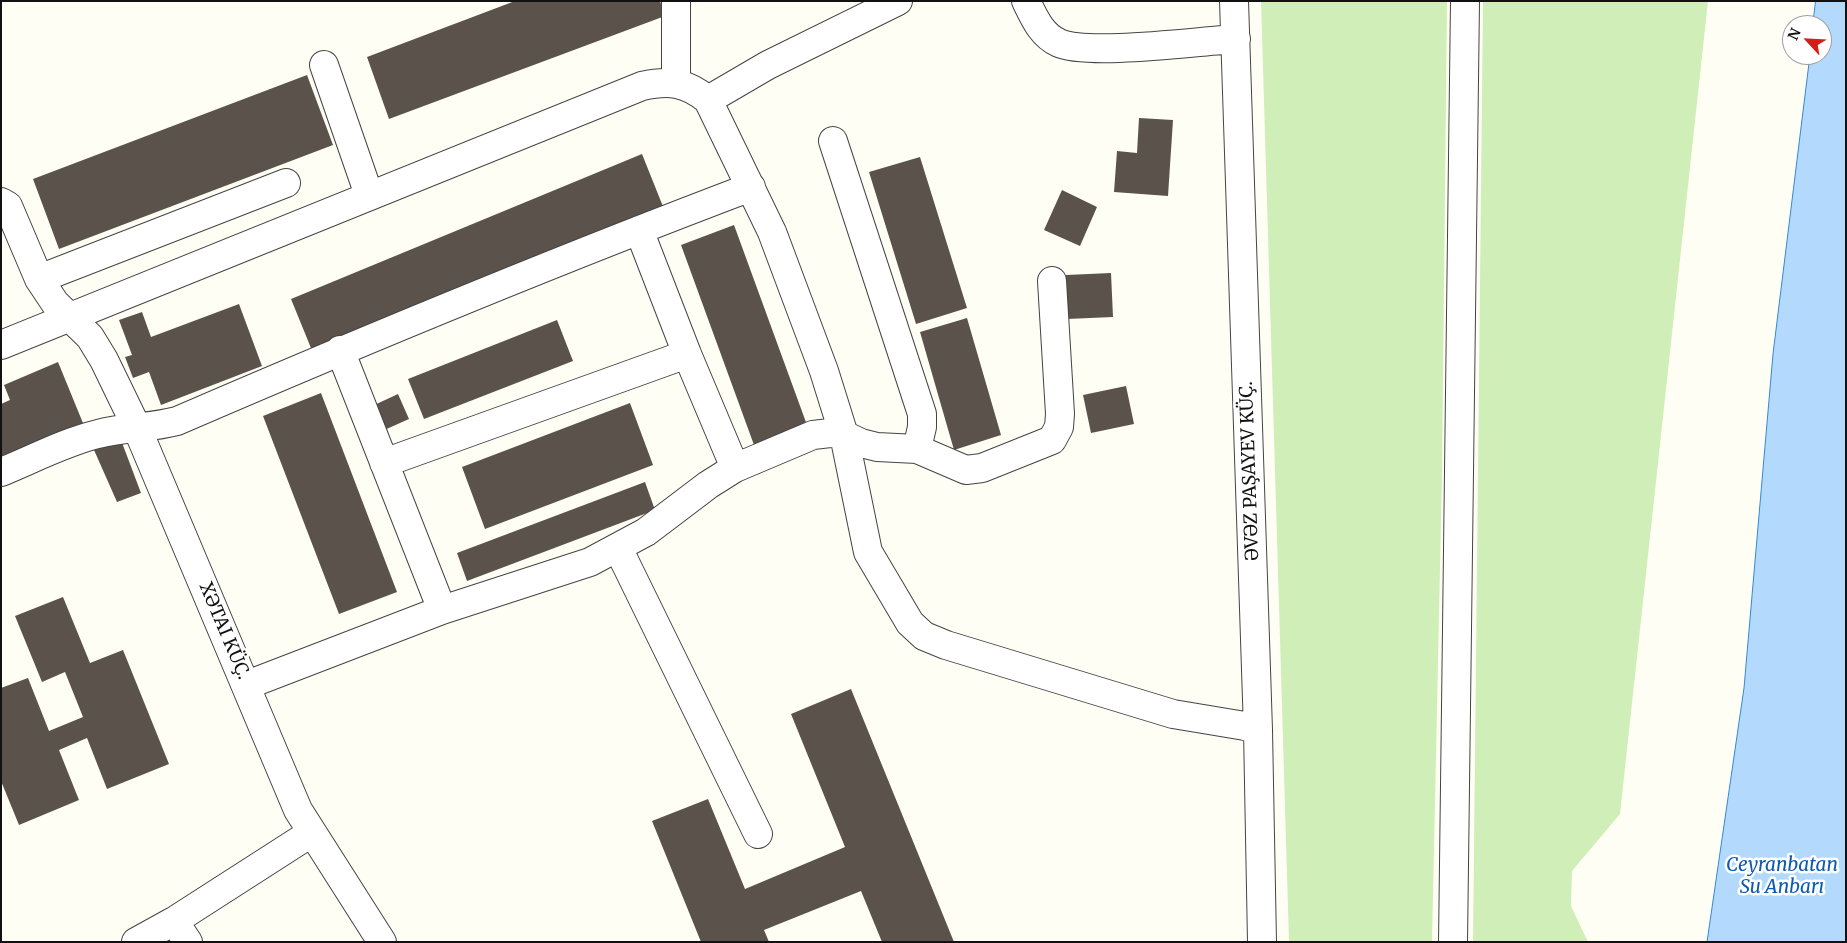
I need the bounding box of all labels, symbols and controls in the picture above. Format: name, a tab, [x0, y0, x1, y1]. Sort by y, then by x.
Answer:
north arrow	[1782, 15, 1832, 65]
text: N	[1784, 25, 1805, 43]
street label: ƏVƏZ PAŞAYEV KÜÇ.	[1236, 381, 1264, 561]
street label: XƏTAI KÜÇ.	[194, 579, 254, 683]
water label: Ceyranbatan Su Anbarı	[1726, 855, 1838, 899]

